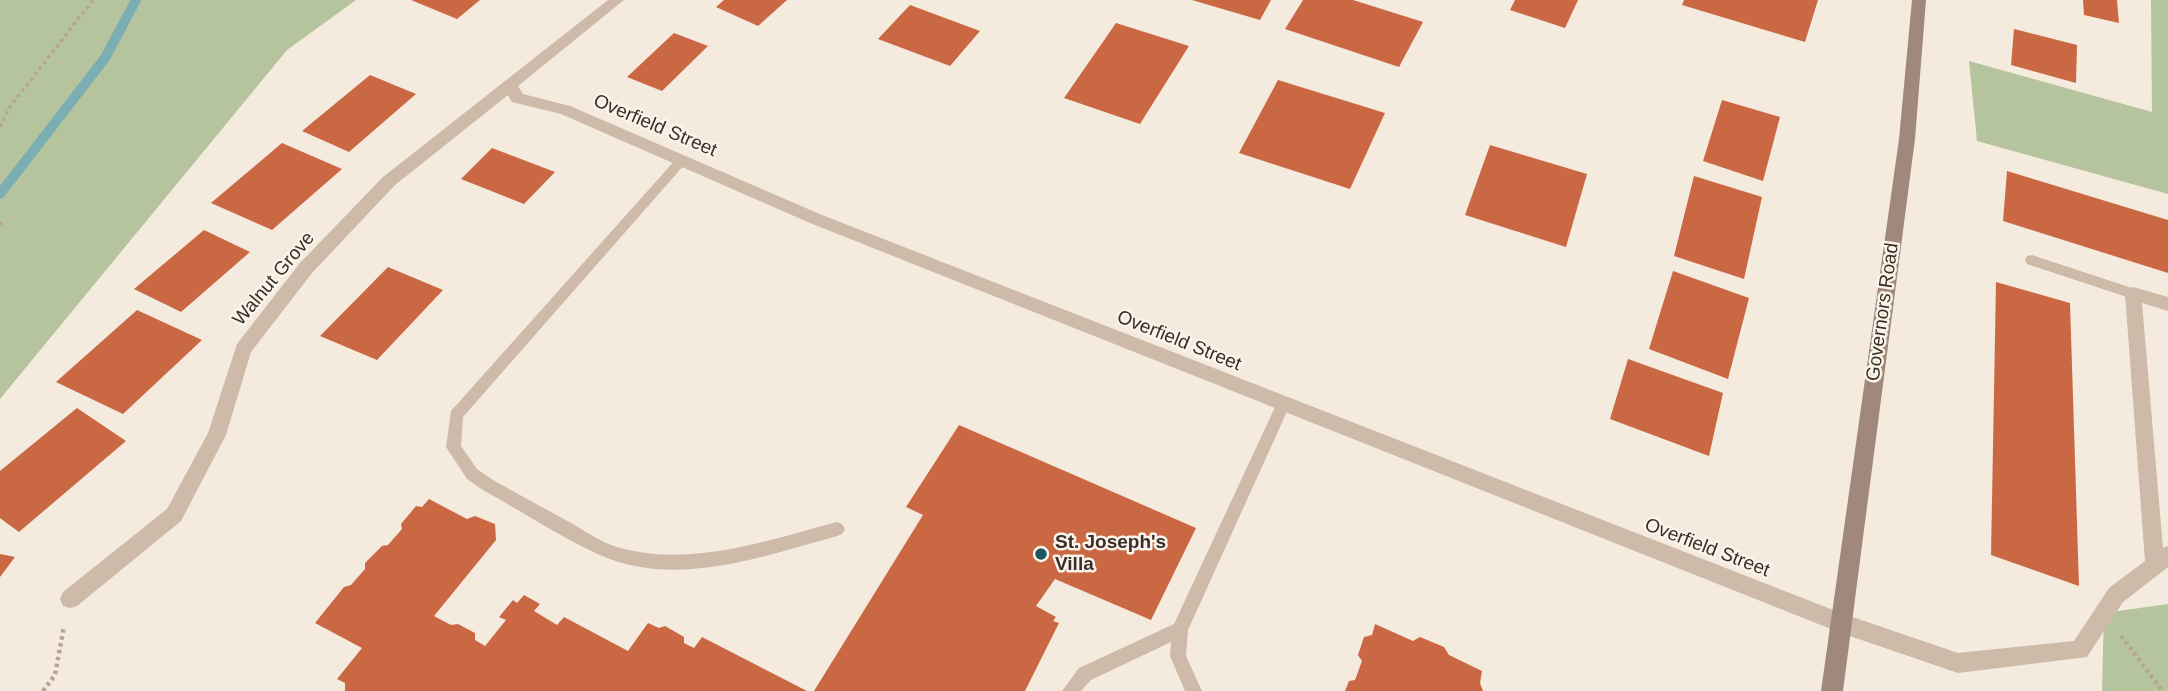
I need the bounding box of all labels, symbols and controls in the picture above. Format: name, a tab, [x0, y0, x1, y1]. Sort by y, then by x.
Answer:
street label: Overfield Street	[590, 90, 720, 162]
street label: Walnut Grove	[228, 227, 320, 331]
street label: Governors Road	[1862, 241, 1904, 383]
street label: Overfield Street	[1114, 306, 1244, 376]
street label: Overfield Street	[1641, 514, 1773, 582]
place label: St. Joseph's Villa	[1055, 532, 1166, 576]
marker: St. Joseph's Villa	[1033, 546, 1049, 562]

